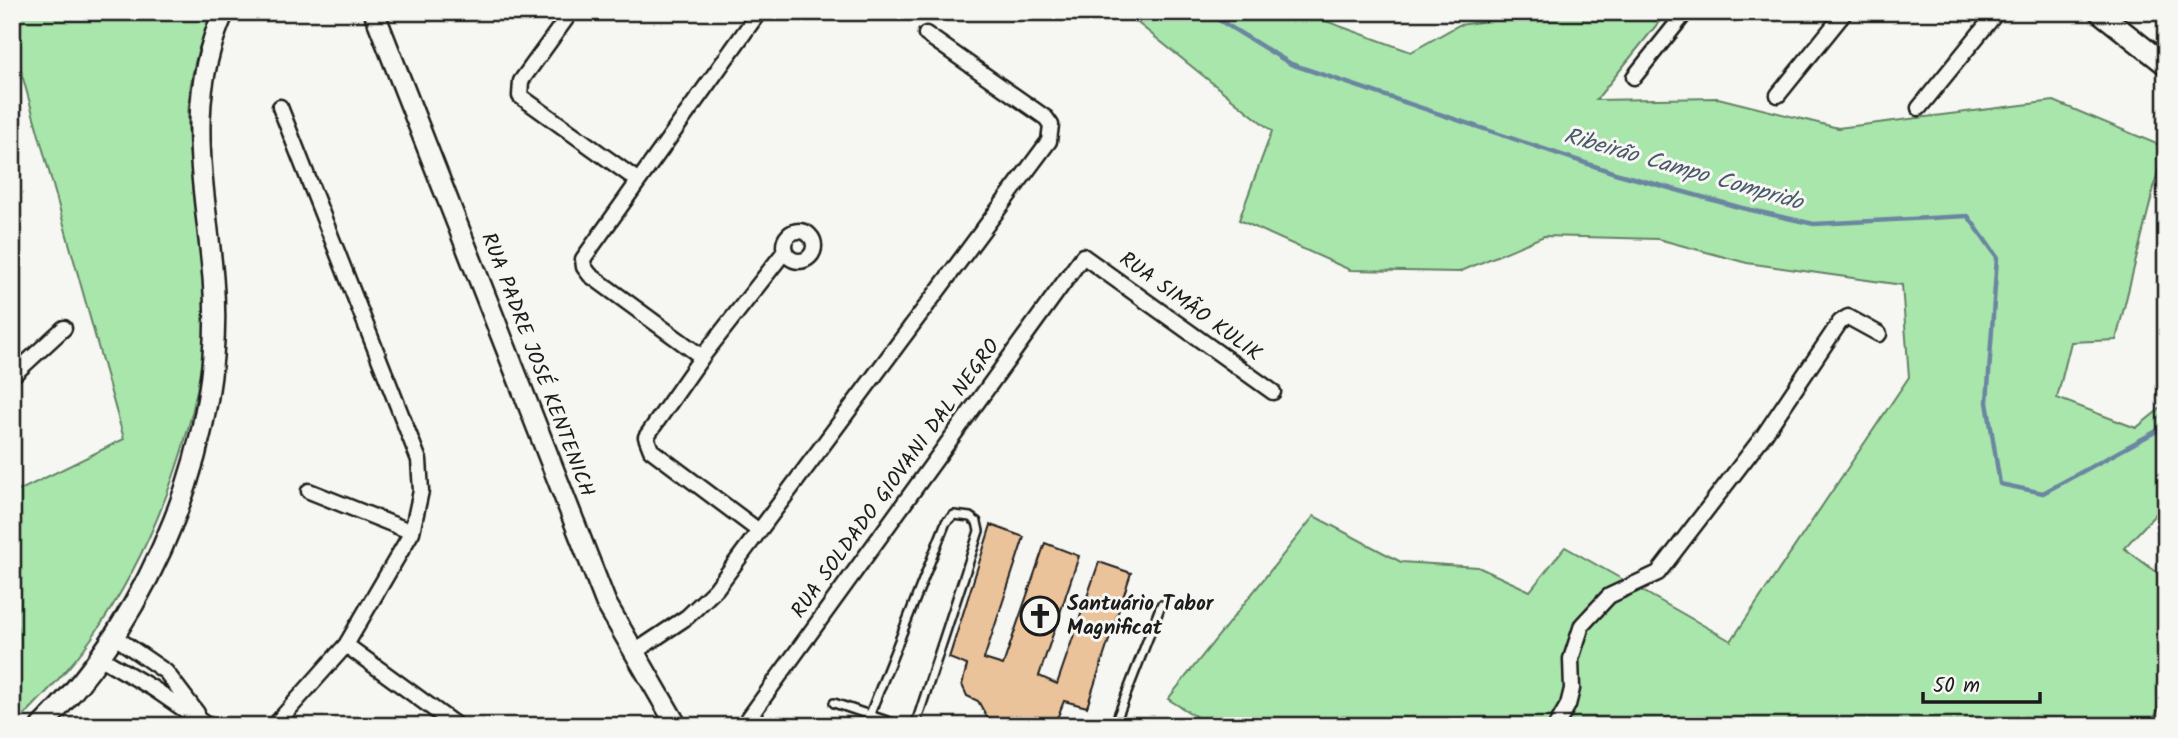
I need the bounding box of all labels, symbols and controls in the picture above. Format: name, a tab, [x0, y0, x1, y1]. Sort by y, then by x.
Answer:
water label: Ribeirão Campo Comprido	[1559, 119, 1808, 222]
street label: RUA PADRE JOSÉ KENTENICH	[471, 228, 603, 502]
street label: RUA SIMÃO KULIK	[1112, 244, 1269, 371]
street label: RUA SOLDADO GIOVANI DAL NEGRO	[783, 332, 1009, 626]
place label: Santuário Tabor Magnificat	[1067, 588, 1215, 645]
church icon: Santuário Tabor Magnificat	[1019, 595, 1061, 637]
scale bar	[1923, 661, 2040, 705]
text: 50 m	[1933, 670, 1980, 703]

